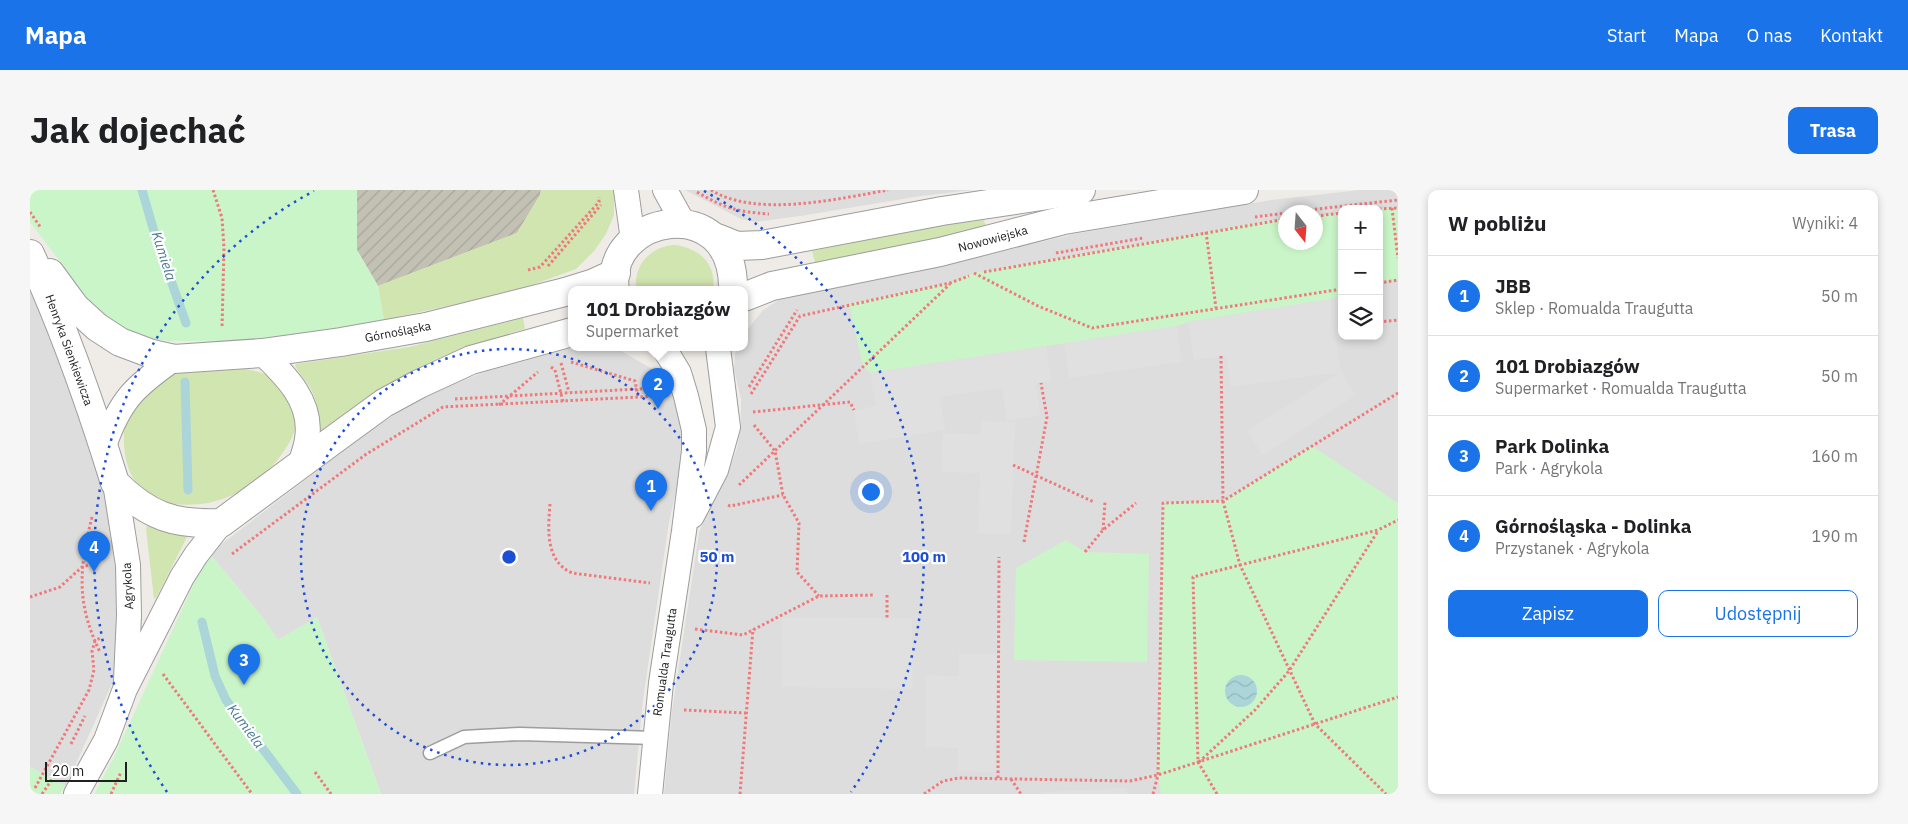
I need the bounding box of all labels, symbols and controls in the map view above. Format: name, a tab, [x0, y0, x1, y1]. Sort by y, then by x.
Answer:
text: Mapa	[25, 19, 87, 51]
text: Start	[1607, 24, 1646, 47]
text: Mapa	[1674, 24, 1719, 47]
text: O nas	[1747, 24, 1792, 47]
text: Kontakt	[1820, 24, 1883, 47]
text: Jak dojechać	[30, 107, 246, 153]
button: Trasa	[1788, 107, 1878, 154]
north arrow	[1278, 205, 1323, 250]
map controls	[1338, 205, 1383, 340]
button: +	[1338, 205, 1383, 250]
text: W pobliżu	[1448, 209, 1547, 237]
text: Wyniki: 4	[1792, 213, 1858, 233]
street label: Nowowiejska	[957, 222, 1030, 255]
water label: Kumiela	[148, 229, 180, 283]
button: −	[1338, 250, 1383, 295]
text: JBB	[1495, 274, 1531, 298]
popup	[568, 286, 748, 351]
text: 1	[1459, 286, 1469, 306]
text: 50 m	[1821, 286, 1858, 306]
street label: Henryka Sienkiewicza	[42, 292, 97, 408]
button: layers	[1338, 295, 1383, 340]
text: 101 Drobiazgów	[586, 297, 730, 321]
text: Sklep · Romualda Traugutta	[1495, 298, 1693, 318]
street label: Górnośląska	[364, 318, 433, 345]
text: Supermarket	[586, 321, 679, 341]
text: 101 Drobiazgów	[1495, 354, 1640, 378]
text: 2	[1459, 366, 1469, 386]
text: 50 m	[1821, 366, 1858, 386]
pin: 2	[642, 368, 674, 409]
text: Supermarket · Romualda Traugutta	[1495, 378, 1747, 398]
text: Park Dolinka	[1495, 434, 1609, 458]
text: 3	[1459, 446, 1469, 466]
text: 160 m	[1811, 446, 1858, 466]
text: Park · Agrykola	[1495, 458, 1603, 478]
pin: 1	[635, 470, 667, 511]
your location	[858, 479, 884, 505]
text: Górnośląska - Dolinka	[1495, 514, 1691, 538]
text: 4	[1459, 526, 1469, 546]
text: 190 m	[1811, 526, 1858, 546]
pin: 4	[78, 531, 110, 572]
text: Przystanek · Agrykola	[1495, 538, 1649, 558]
text: 50 m	[700, 547, 734, 566]
text: 100 m	[902, 547, 946, 566]
centre of rings	[500, 548, 518, 566]
street label: Agrykola	[119, 562, 136, 610]
button: Zapisz	[1448, 590, 1648, 637]
button: Udostępnij	[1658, 590, 1858, 637]
street label: Romualda Traugutta	[649, 606, 680, 717]
pin: 3	[228, 644, 260, 685]
water label: Kumiela	[224, 700, 268, 752]
scale bar	[45, 759, 128, 782]
text: 20 m	[52, 762, 84, 780]

